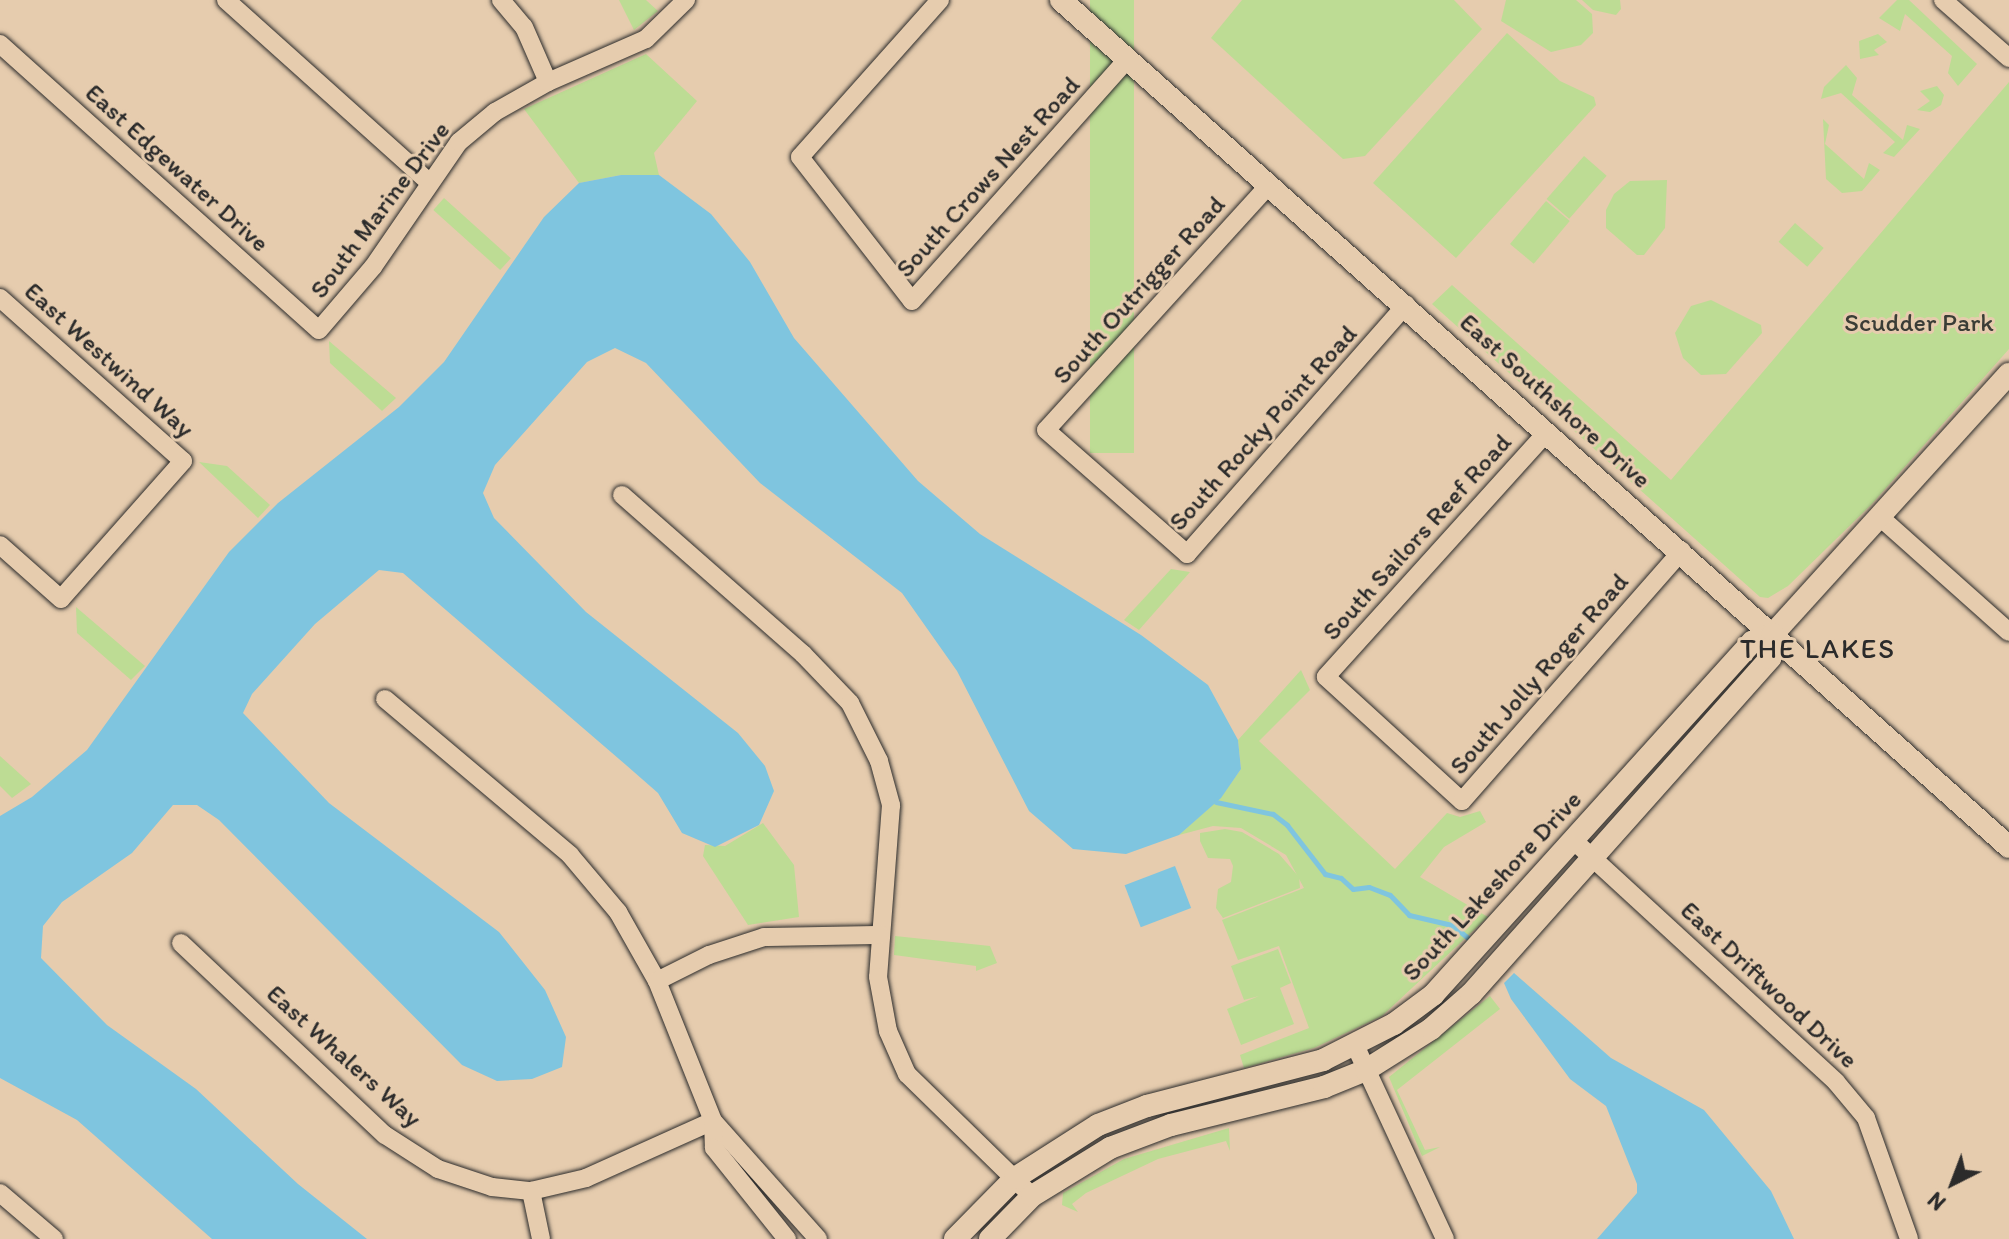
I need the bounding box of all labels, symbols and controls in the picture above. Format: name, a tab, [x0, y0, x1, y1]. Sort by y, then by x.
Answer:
street label: South Crows Nest Road	[890, 70, 1086, 284]
street label: East Edgewater Drive	[79, 77, 275, 259]
street label: South Marine Drive	[304, 116, 456, 304]
street label: South Outrigger Road	[1047, 190, 1231, 390]
street label: East Westwind Way	[18, 276, 200, 444]
street label: East Southshore Drive	[1453, 307, 1657, 495]
park label: Scudder Park	[1845, 307, 1993, 339]
street label: South Rocky Point Road	[1163, 320, 1363, 536]
street label: South Sailors Reef Road	[1316, 428, 1518, 646]
street label: South Jolly Roger Road	[1443, 567, 1635, 781]
district label: THE LAKES	[1740, 631, 1896, 665]
street label: South Lakeshore Drive	[1396, 784, 1588, 988]
street label: East Driftwood Drive	[1674, 895, 1864, 1075]
street label: East Whalers Way	[260, 978, 428, 1134]
north arrow	[1913, 1143, 1993, 1223]
text: N	[1922, 1186, 1951, 1216]

